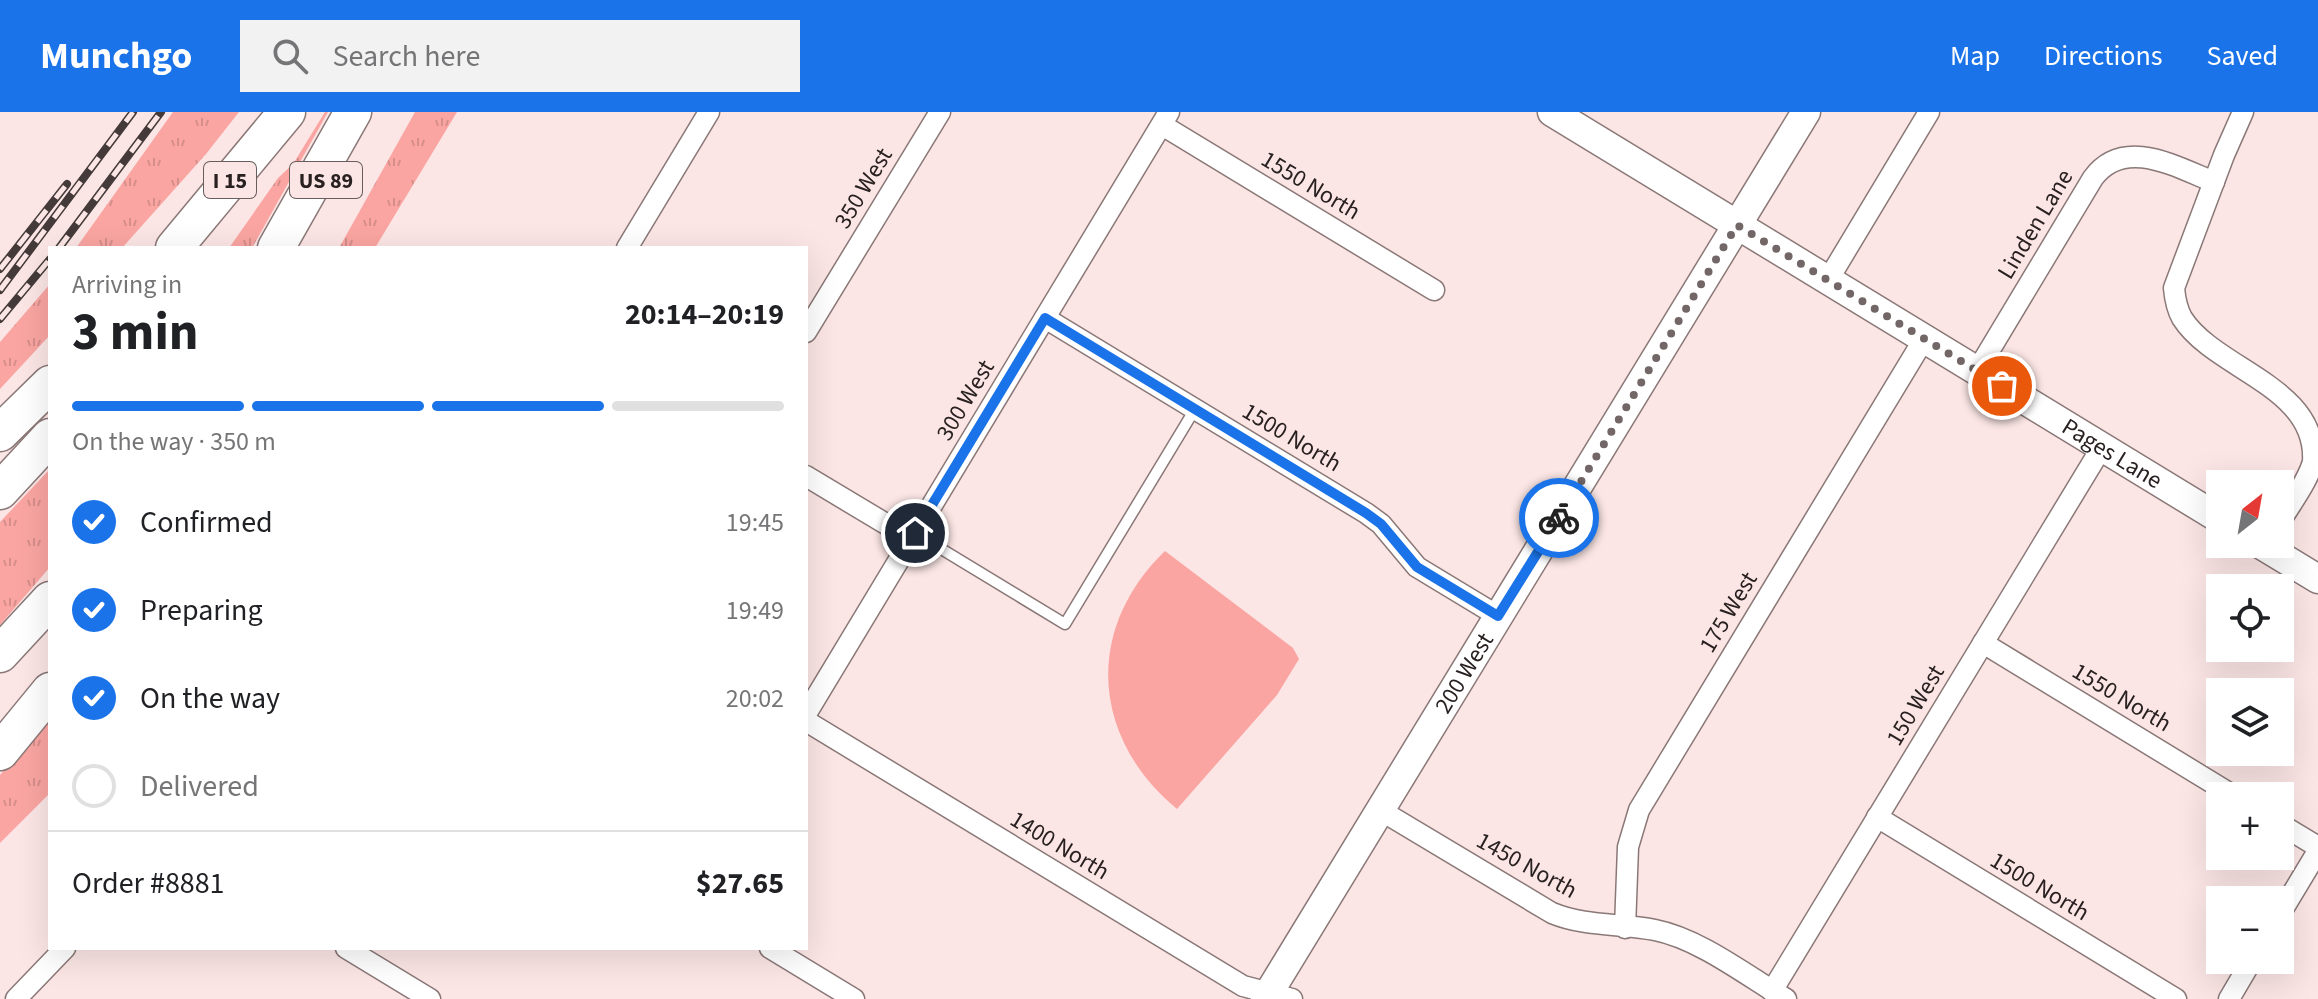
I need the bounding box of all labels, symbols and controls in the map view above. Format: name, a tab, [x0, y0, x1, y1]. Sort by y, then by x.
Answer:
search box	[240, 20, 800, 92]
text: Munchgo	[40, 29, 192, 83]
icon: search	[268, 34, 312, 78]
text: Search here	[332, 35, 480, 78]
text: Map	[1950, 36, 2000, 76]
text: Directions	[2044, 36, 2163, 76]
text: Saved	[2207, 36, 2278, 76]
street label: 350 West	[825, 141, 901, 235]
street label: 1550 North	[1254, 142, 1367, 229]
road number: I 15	[204, 162, 256, 198]
road number: US 89	[290, 162, 362, 198]
street label: Linden Lane	[1989, 163, 2082, 286]
text: Arriving in	[72, 266, 182, 303]
text: 20:14–20:19	[625, 293, 784, 336]
text: 3 min	[72, 296, 199, 370]
pin	[1968, 352, 2036, 420]
street label: 300 West	[927, 353, 1003, 447]
icon: bag	[1980, 364, 2024, 408]
street label: 1500 North	[1235, 394, 1348, 481]
street label: Pages Lane	[2055, 410, 2169, 498]
text: On the way · 350 m	[72, 423, 276, 460]
north arrow	[2206, 470, 2294, 558]
map controls	[2206, 470, 2294, 974]
courier	[1519, 478, 1599, 558]
icon: bike	[1537, 496, 1581, 540]
pin	[881, 499, 949, 567]
icon: check	[72, 500, 116, 544]
text: Confirmed	[140, 501, 273, 544]
text: 19:45	[726, 504, 784, 541]
icon: home	[893, 511, 937, 555]
street label: 175 West	[1690, 565, 1766, 659]
button: locate	[2206, 574, 2294, 662]
icon: check	[72, 588, 116, 632]
text: Preparing	[140, 589, 263, 632]
text: 19:49	[726, 592, 784, 629]
street label: 200 West	[1426, 626, 1502, 720]
street label: 1550 North	[2065, 654, 2178, 741]
street label: 150 West	[1877, 658, 1953, 752]
icon: check	[72, 676, 116, 720]
text: On the way	[140, 677, 280, 720]
button: layers	[2206, 678, 2294, 766]
text: 20:02	[726, 680, 784, 717]
text: Delivered	[140, 765, 259, 808]
button: +	[2206, 782, 2294, 870]
street label: 1400 North	[1003, 802, 1116, 889]
street label: 1450 North	[1470, 823, 1584, 908]
street label: 1500 North	[1983, 843, 2096, 930]
text: Order #8881	[72, 862, 225, 905]
text: $27.65	[696, 862, 784, 905]
button: −	[2206, 886, 2294, 974]

